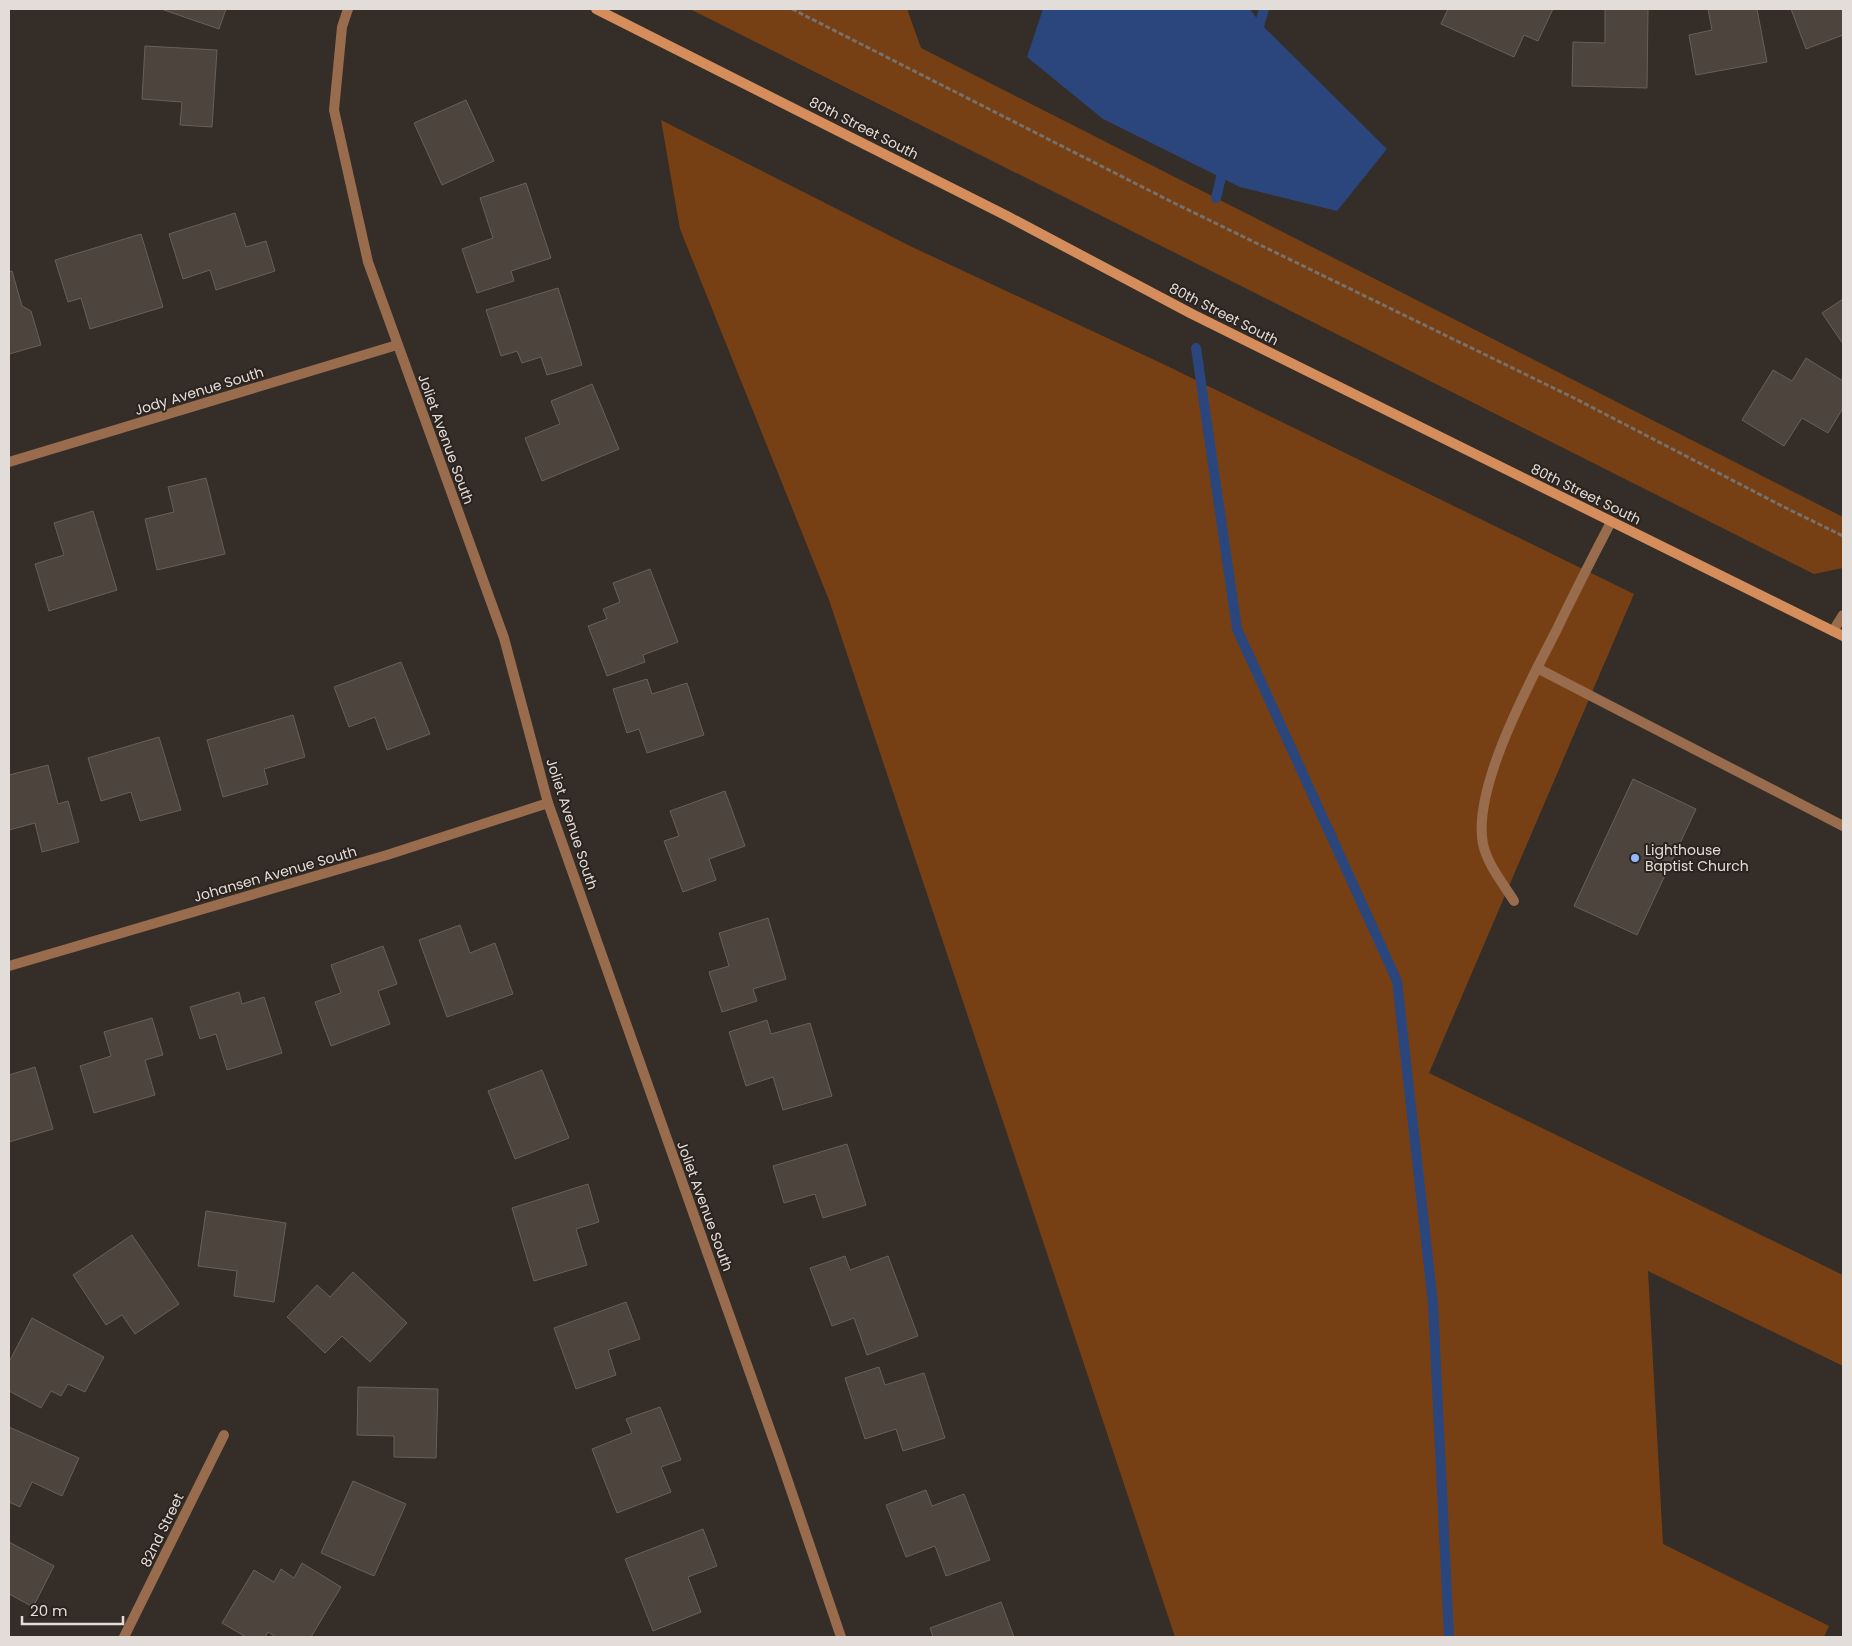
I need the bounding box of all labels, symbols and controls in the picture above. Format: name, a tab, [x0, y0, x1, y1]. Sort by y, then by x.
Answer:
street label: 80th Street South	[806, 92, 922, 164]
street label: 80th Street South	[1166, 278, 1282, 350]
street label: Jody Avenue South	[132, 362, 266, 420]
street label: Joliet Avenue South	[413, 371, 479, 507]
street label: 80th Street South	[1528, 459, 1644, 529]
street label: Joliet Avenue South	[541, 756, 603, 892]
place label: Lighthouse Baptist Church	[1645, 840, 1749, 876]
street label: Johansen Avenue South	[191, 841, 359, 907]
marker: Lighthouse Baptist Church	[1629, 852, 1641, 864]
street label: Joliet Avenue South	[672, 1138, 738, 1274]
street label: 82nd Street	[135, 1490, 189, 1570]
scale bar	[22, 1594, 124, 1626]
text: 20 m	[30, 1600, 68, 1621]

